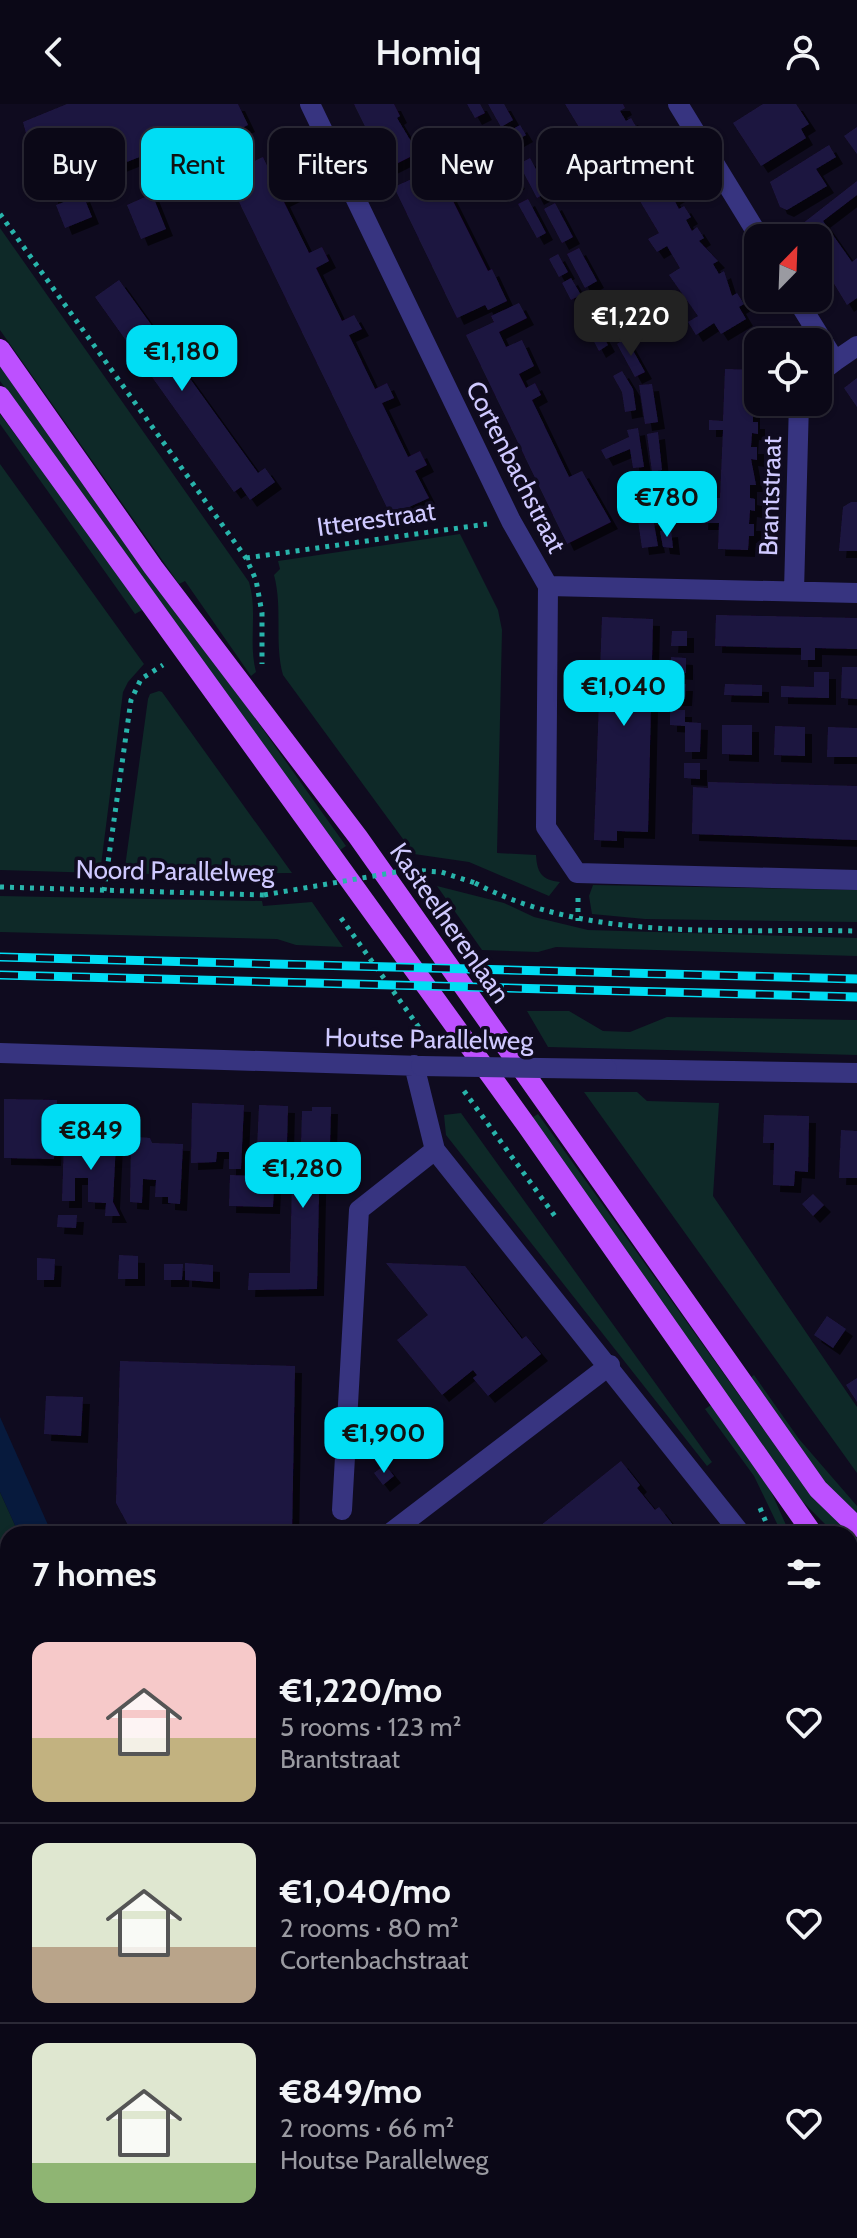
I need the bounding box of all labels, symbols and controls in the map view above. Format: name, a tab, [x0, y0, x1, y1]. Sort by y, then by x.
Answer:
icon: back	[32, 30, 76, 74]
text: Homiq	[376, 30, 481, 74]
icon: person	[781, 30, 825, 74]
chip: Buy	[24, 128, 125, 200]
chip: Rent	[141, 128, 253, 200]
chip: Filters	[269, 128, 396, 200]
chip: New	[412, 128, 522, 200]
chip: Apartment	[538, 128, 722, 200]
north arrow	[744, 224, 832, 312]
map controls	[744, 224, 832, 416]
pin: €1,220	[566, 290, 696, 358]
text: €1,220	[592, 300, 670, 332]
pin: €1,180	[117, 325, 247, 393]
button: locate	[744, 328, 832, 416]
text: €1,180	[144, 335, 220, 367]
street label: Cortenbachstraat	[459, 376, 573, 558]
street label: Brantstraat	[752, 435, 788, 557]
pin: €780	[620, 471, 714, 539]
text: €780	[635, 481, 699, 513]
street label: Itterestraat	[315, 495, 438, 543]
pin: €1,040	[559, 660, 689, 728]
text: €1,040	[582, 670, 666, 702]
street label: Kasteelherenlaan	[383, 837, 517, 1009]
street label: Noord Parallelweg	[75, 853, 276, 889]
street label: Houtse Parallelweg	[324, 1021, 535, 1057]
pin: €849	[44, 1104, 138, 1172]
text: €849	[59, 1114, 123, 1146]
pin: €1,280	[238, 1142, 368, 1210]
text: €1,280	[263, 1152, 343, 1184]
pin: €1,900	[319, 1407, 449, 1475]
text: €1,900	[342, 1417, 426, 1449]
icon: filters	[782, 1552, 826, 1596]
text: 7 homes	[32, 1553, 157, 1595]
text: €1,220/mo	[280, 1669, 442, 1711]
icon: home	[96, 1674, 192, 1770]
icon: heart	[782, 1700, 826, 1744]
text: 5 rooms · 123 m²	[280, 1711, 461, 1743]
text: Brantstraat	[280, 1743, 400, 1775]
text: €1,040/mo	[280, 1870, 451, 1912]
icon: home	[96, 1875, 192, 1971]
icon: heart	[782, 1901, 826, 1945]
text: 2 rooms · 80 m²	[280, 1912, 459, 1944]
text: Cortenbachstraat	[280, 1944, 469, 1976]
text: €849/mo	[280, 2070, 422, 2112]
icon: home	[96, 2075, 192, 2171]
icon: heart	[782, 2101, 826, 2145]
text: 2 rooms · 66 m²	[280, 2112, 454, 2144]
text: Houtse Parallelweg	[280, 2144, 489, 2176]

